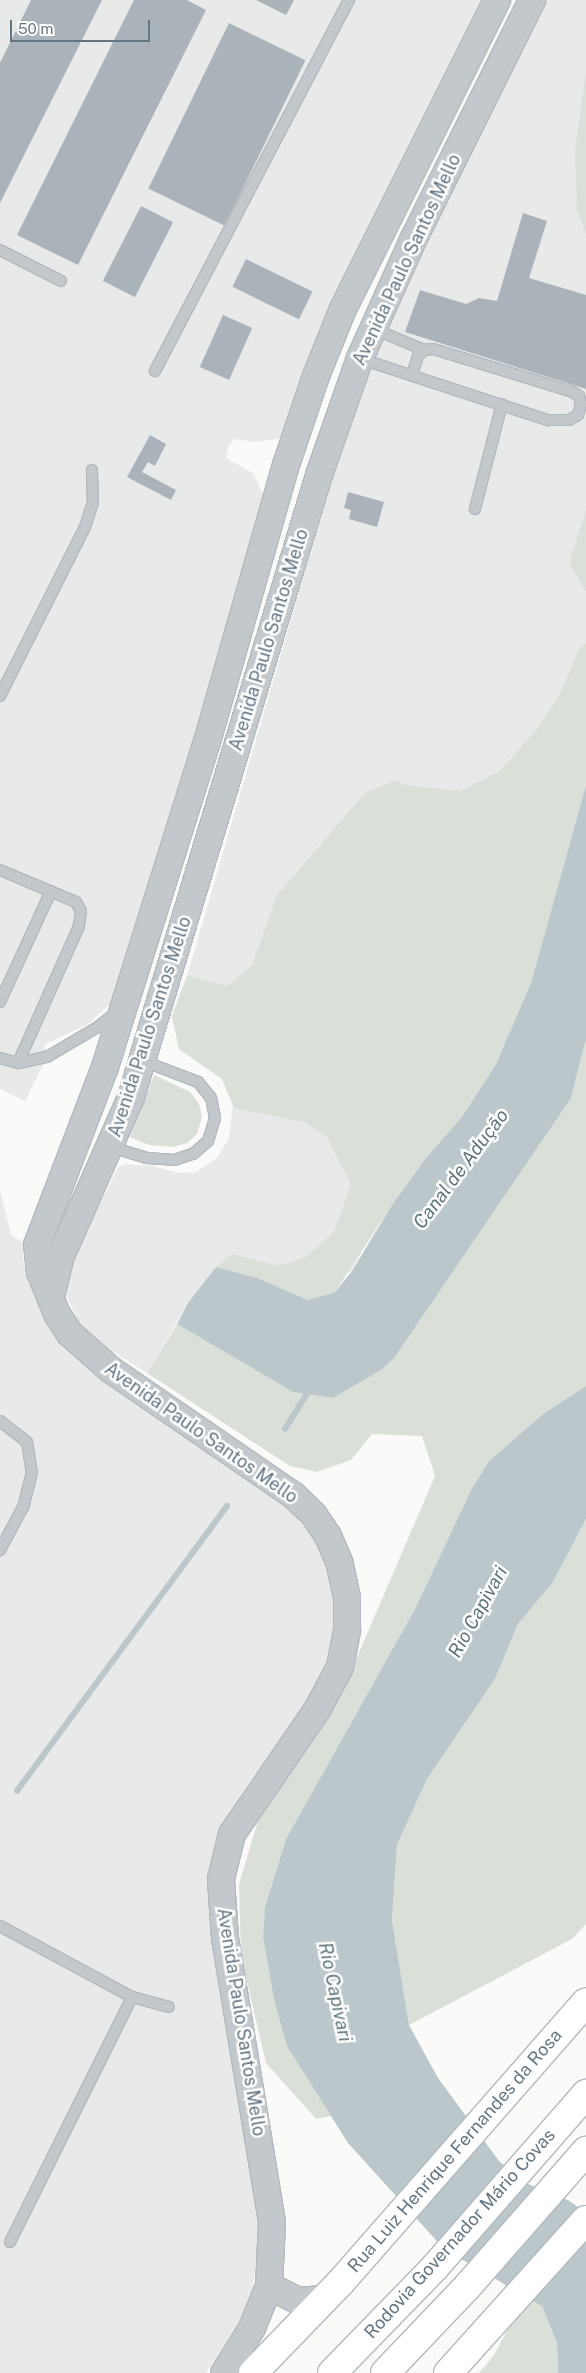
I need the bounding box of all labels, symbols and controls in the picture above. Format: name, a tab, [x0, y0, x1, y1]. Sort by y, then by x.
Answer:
scale bar	[12, 10, 152, 42]
text: 50 m	[18, 20, 53, 37]
street label: Avenida Paulo Santos Mello	[348, 151, 466, 369]
street label: Avenida Paulo Santos Mello	[225, 527, 313, 753]
street label: Avenida Paulo Santos Mello	[104, 914, 196, 1140]
water label: Canal de Adução	[408, 1105, 514, 1233]
street label: Avenida Paulo Santos Mello	[100, 1358, 302, 1508]
water label: Rio Capivari	[444, 1562, 512, 1662]
street label: Avenida Paulo Santos Mello	[212, 1906, 270, 2138]
water label: Rio Capivari	[313, 1940, 357, 2044]
street label: Rua Luiz Henrique Fernandes da Rosa	[343, 2025, 567, 2277]
street label: Rodovia Governador Mário Covas	[360, 2125, 560, 2343]

